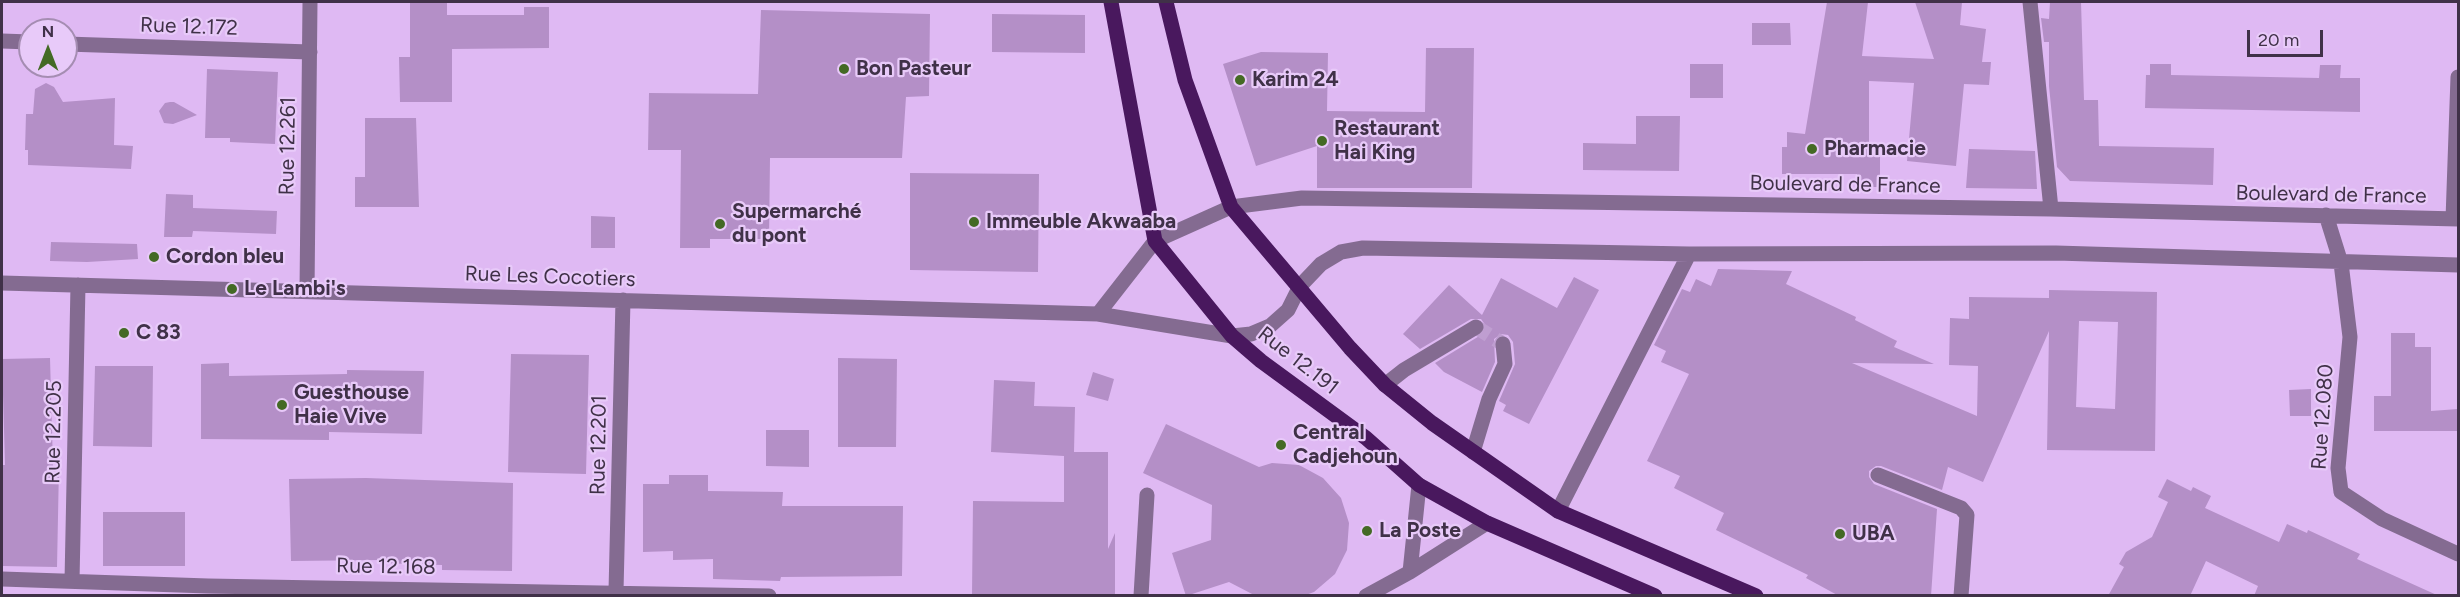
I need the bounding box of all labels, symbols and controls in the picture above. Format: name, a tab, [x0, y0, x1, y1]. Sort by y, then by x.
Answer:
street label: Rue 12.172	[140, 13, 238, 41]
north arrow	[18, 18, 78, 78]
scale bar	[2250, 18, 2326, 56]
text: N	[42, 22, 54, 41]
text: 20 m	[2258, 29, 2299, 51]
place label: Bon Pasteur	[856, 56, 971, 82]
marker: Bon Pasteur	[837, 62, 851, 76]
place label: Karim 24	[1252, 67, 1339, 93]
marker: Karim 24	[1233, 73, 1247, 87]
street label: Rue 12.261	[275, 96, 301, 196]
place label: Restaurant Hai King	[1334, 116, 1440, 166]
marker: Restaurant Hai King	[1315, 134, 1329, 148]
place label: Pharmacie	[1824, 136, 1926, 162]
marker: Pharmacie	[1805, 142, 1819, 156]
street label: Boulevard de France	[1749, 171, 1941, 199]
street label: Boulevard de France	[2235, 181, 2427, 209]
place label: Supermarché du pont	[732, 199, 861, 249]
place label: Immeuble Akwaaba	[986, 209, 1176, 235]
marker: Immeuble Akwaaba	[967, 215, 981, 229]
marker: Supermarché du pont	[713, 217, 727, 231]
place label: Cordon bleu	[166, 244, 284, 270]
marker: Cordon bleu	[147, 250, 161, 264]
street label: Rue Les Cocotiers	[464, 261, 636, 293]
place label: Le Lambi's	[244, 276, 346, 302]
marker: Le Lambi's	[225, 282, 239, 296]
place label: C 83	[136, 320, 181, 346]
street label: Rue 12.191	[1253, 322, 1343, 400]
marker: C 83	[117, 326, 131, 340]
street label: Rue 12.080	[2307, 363, 2339, 471]
street label: Rue 12.205	[40, 380, 68, 484]
place label: Guesthouse Haie Vive	[294, 380, 409, 430]
street label: Rue 12.201	[586, 395, 612, 495]
marker: Guesthouse Haie Vive	[275, 398, 289, 412]
place label: Central Cadjehoun	[1293, 420, 1398, 470]
marker: Central Cadjehoun	[1274, 438, 1288, 452]
place label: La Poste	[1379, 518, 1461, 544]
place label: UBA	[1852, 521, 1895, 547]
marker: La Poste	[1360, 524, 1374, 538]
marker: UBA	[1833, 527, 1847, 541]
street label: Rue 12.168	[336, 554, 436, 580]

